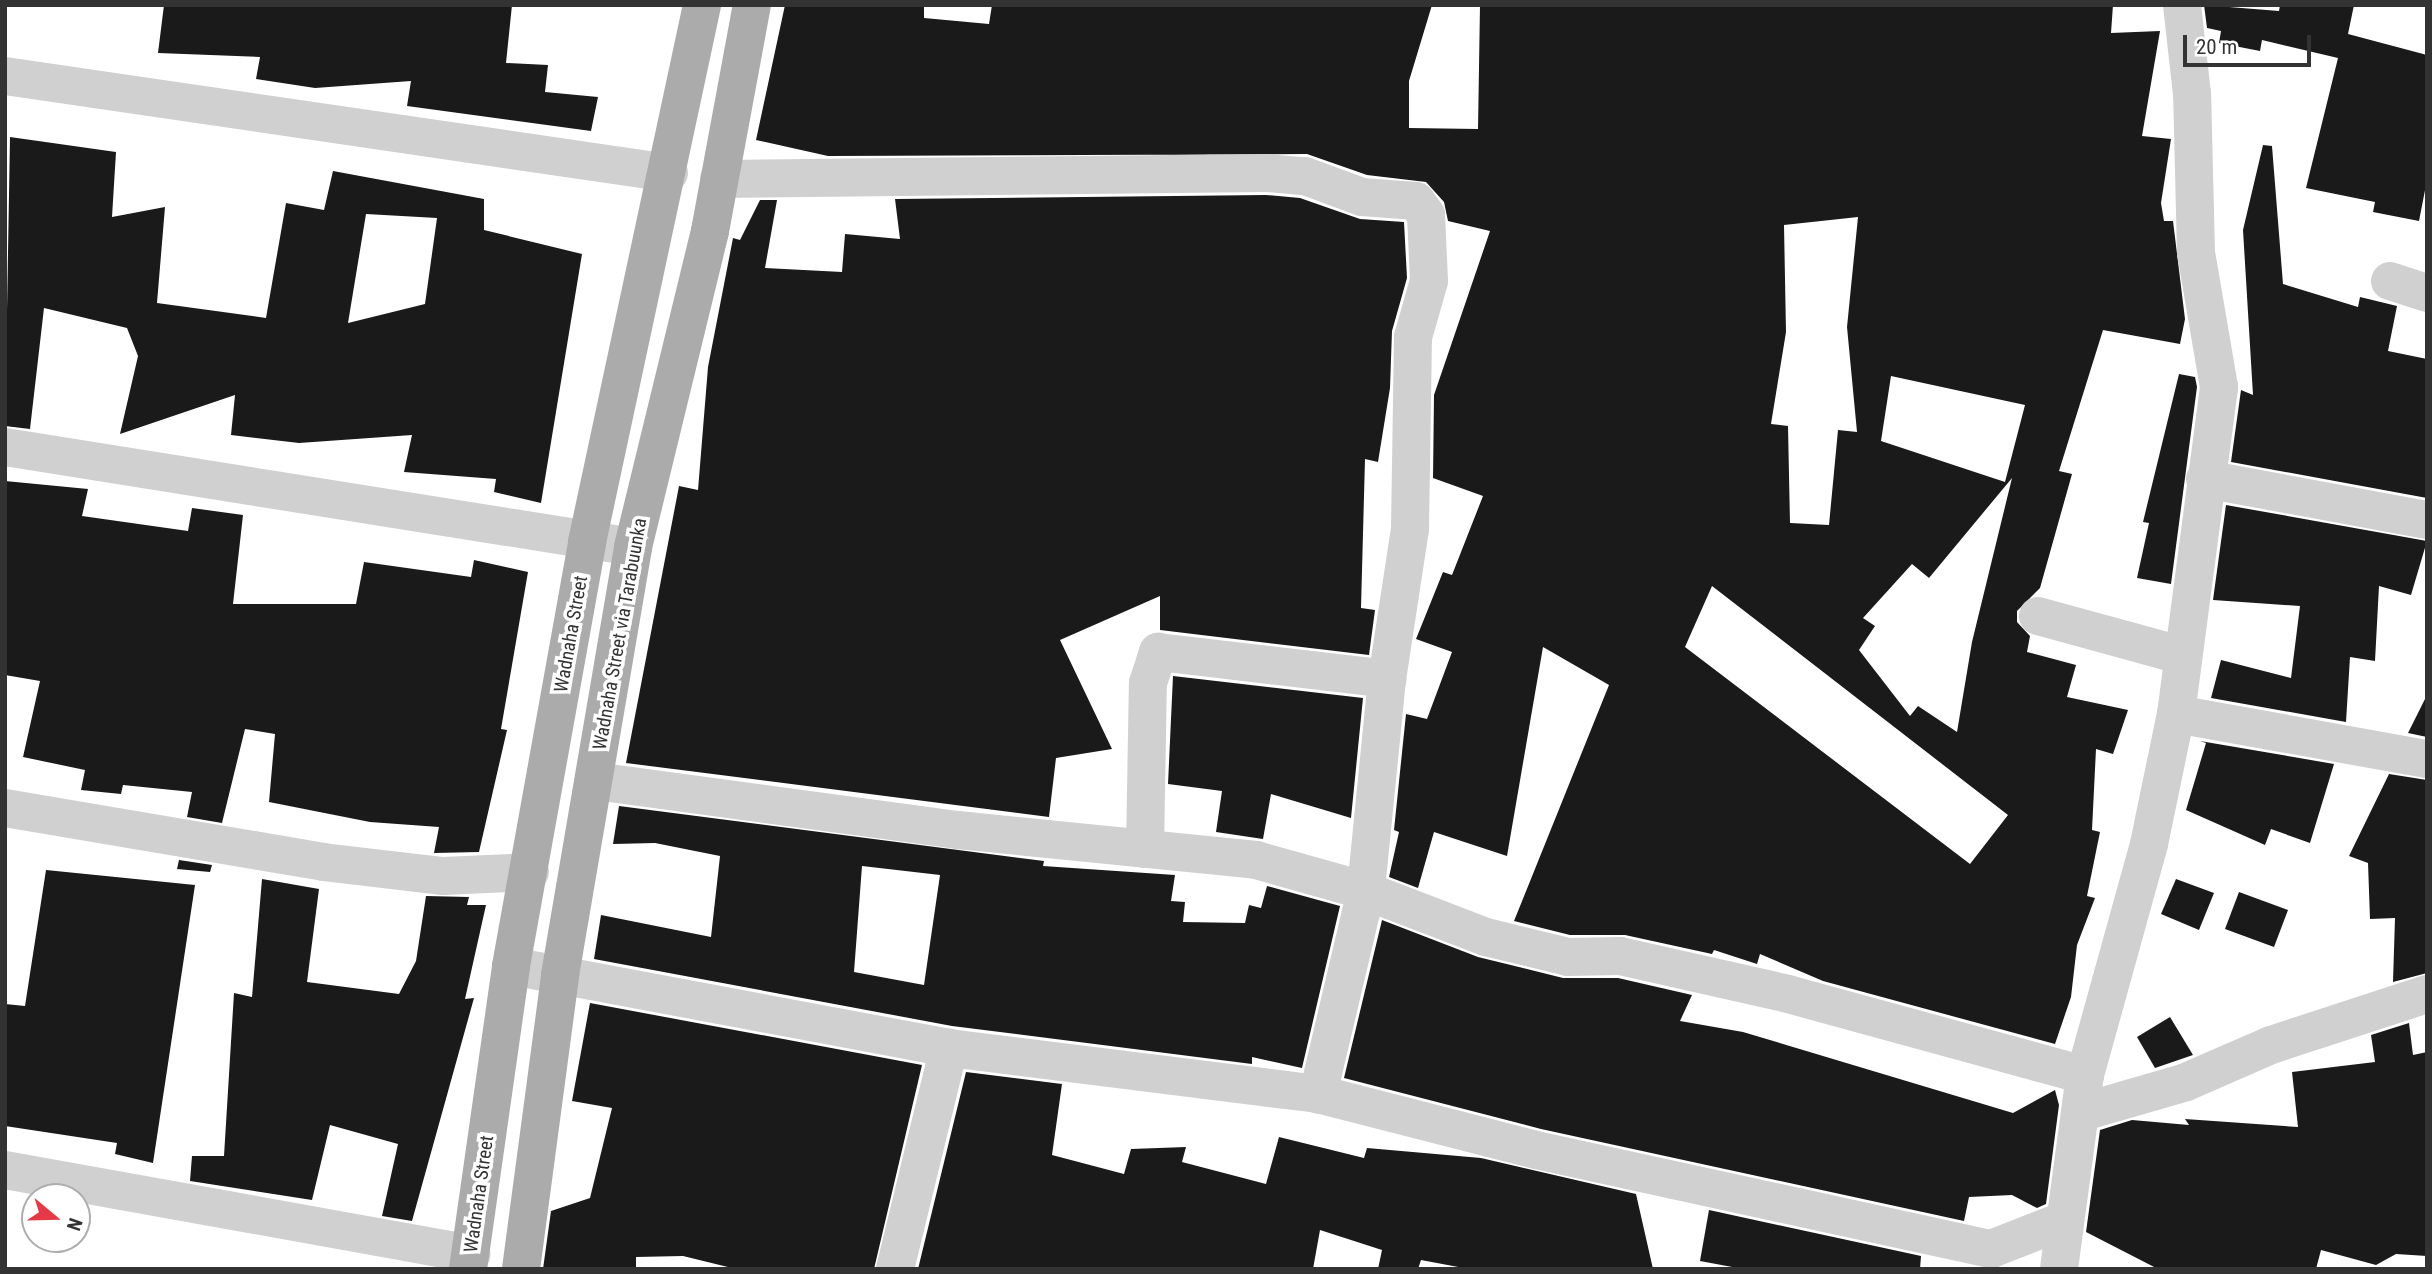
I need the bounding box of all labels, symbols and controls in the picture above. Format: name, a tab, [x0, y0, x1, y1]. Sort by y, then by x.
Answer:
scale bar	[2187, 21, 2315, 65]
text: 20 m	[2196, 35, 2237, 59]
street label: Wadnaha Street via Tarabuunka	[588, 516, 652, 752]
street label: Wadnaha Street	[550, 574, 592, 694]
street label: Wadnaha Street	[459, 1134, 499, 1254]
north arrow	[21, 1183, 91, 1253]
text: N	[62, 1215, 87, 1234]

